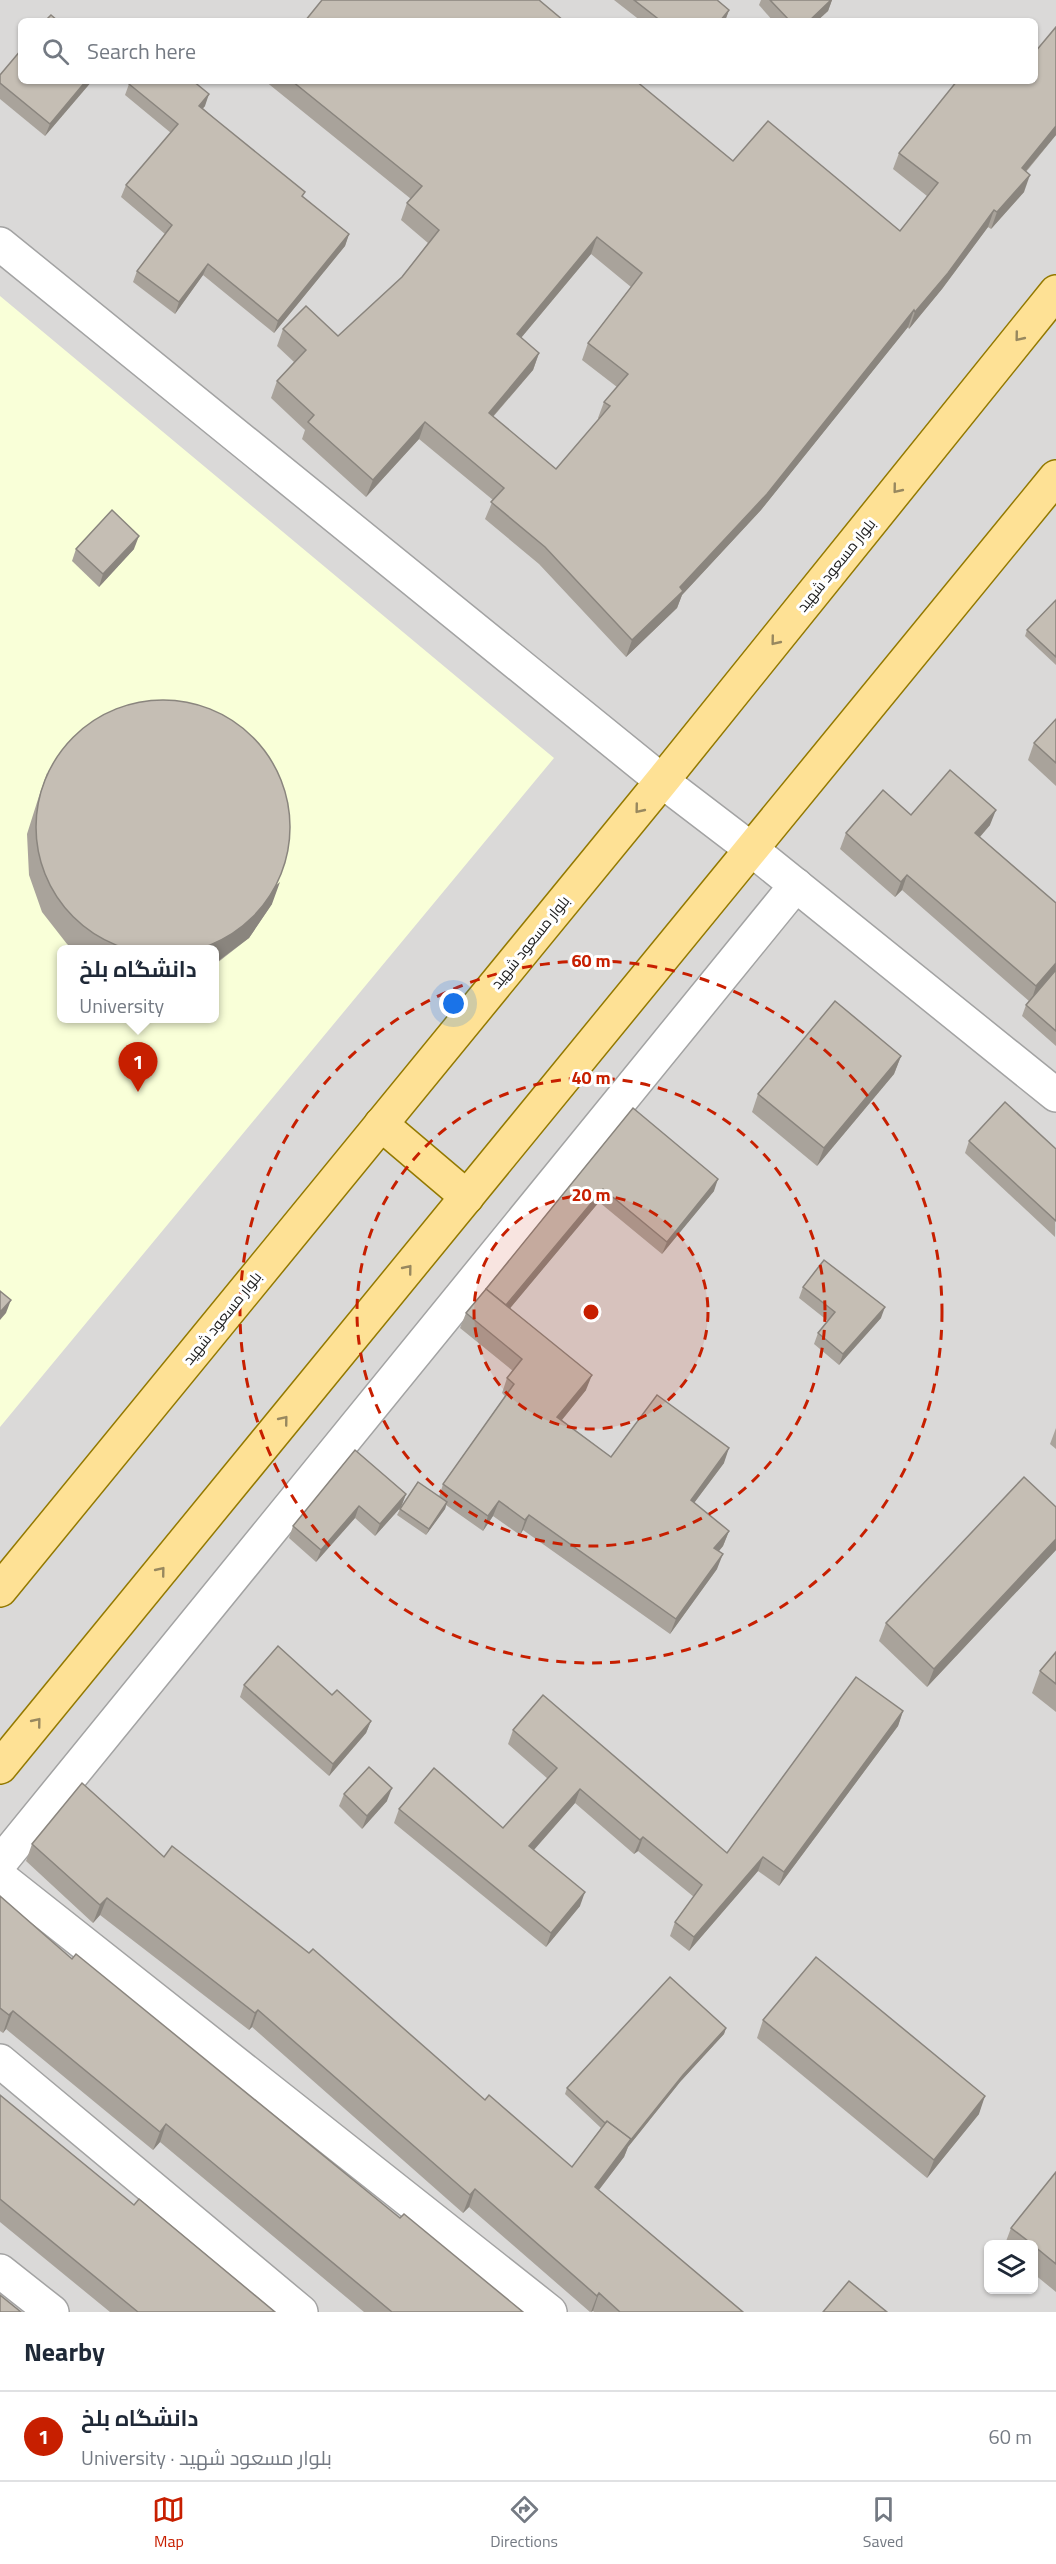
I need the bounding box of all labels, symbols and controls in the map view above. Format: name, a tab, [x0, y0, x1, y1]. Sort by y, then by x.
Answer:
search box	[18, 18, 1038, 84]
text: Search here	[87, 34, 196, 68]
icon: search	[39, 35, 72, 68]
one-way arrow	[1016, 330, 1027, 341]
one-way arrow	[893, 482, 904, 493]
street label: بلوار مسعود شهید	[791, 513, 881, 617]
one-way arrow	[771, 634, 782, 645]
one-way arrow	[635, 802, 646, 813]
street label: بلوار مسعود شهید	[485, 890, 575, 994]
popup	[57, 945, 219, 1023]
text: 60 m	[571, 947, 611, 974]
text: دانشگاه بلخ	[79, 952, 197, 986]
your location	[439, 989, 468, 1018]
text: University	[79, 990, 164, 1021]
pin: 1	[118, 1042, 158, 1092]
text: 40 m	[571, 1064, 611, 1091]
text: 20 m	[571, 1181, 611, 1208]
one-way arrow	[400, 1265, 411, 1276]
street label: بلوار مسعود شهید	[177, 1266, 267, 1370]
centre of rings	[581, 1302, 601, 1322]
one-way arrow	[277, 1416, 288, 1427]
one-way arrow	[153, 1567, 164, 1578]
one-way arrow	[30, 1718, 41, 1729]
map controls	[984, 2240, 1038, 2294]
button: layers	[984, 2240, 1038, 2294]
text: Nearby	[24, 2332, 105, 2371]
text: دانشگاه بلخ	[81, 2401, 198, 2435]
text: 1	[38, 2421, 49, 2452]
text: 60 m	[988, 2421, 1032, 2452]
text: University · بلوار مسعود شهید	[81, 2442, 332, 2473]
tab: Map	[152, 2493, 185, 2553]
tab: Directions	[490, 2493, 558, 2553]
tab: Saved	[863, 2493, 904, 2553]

